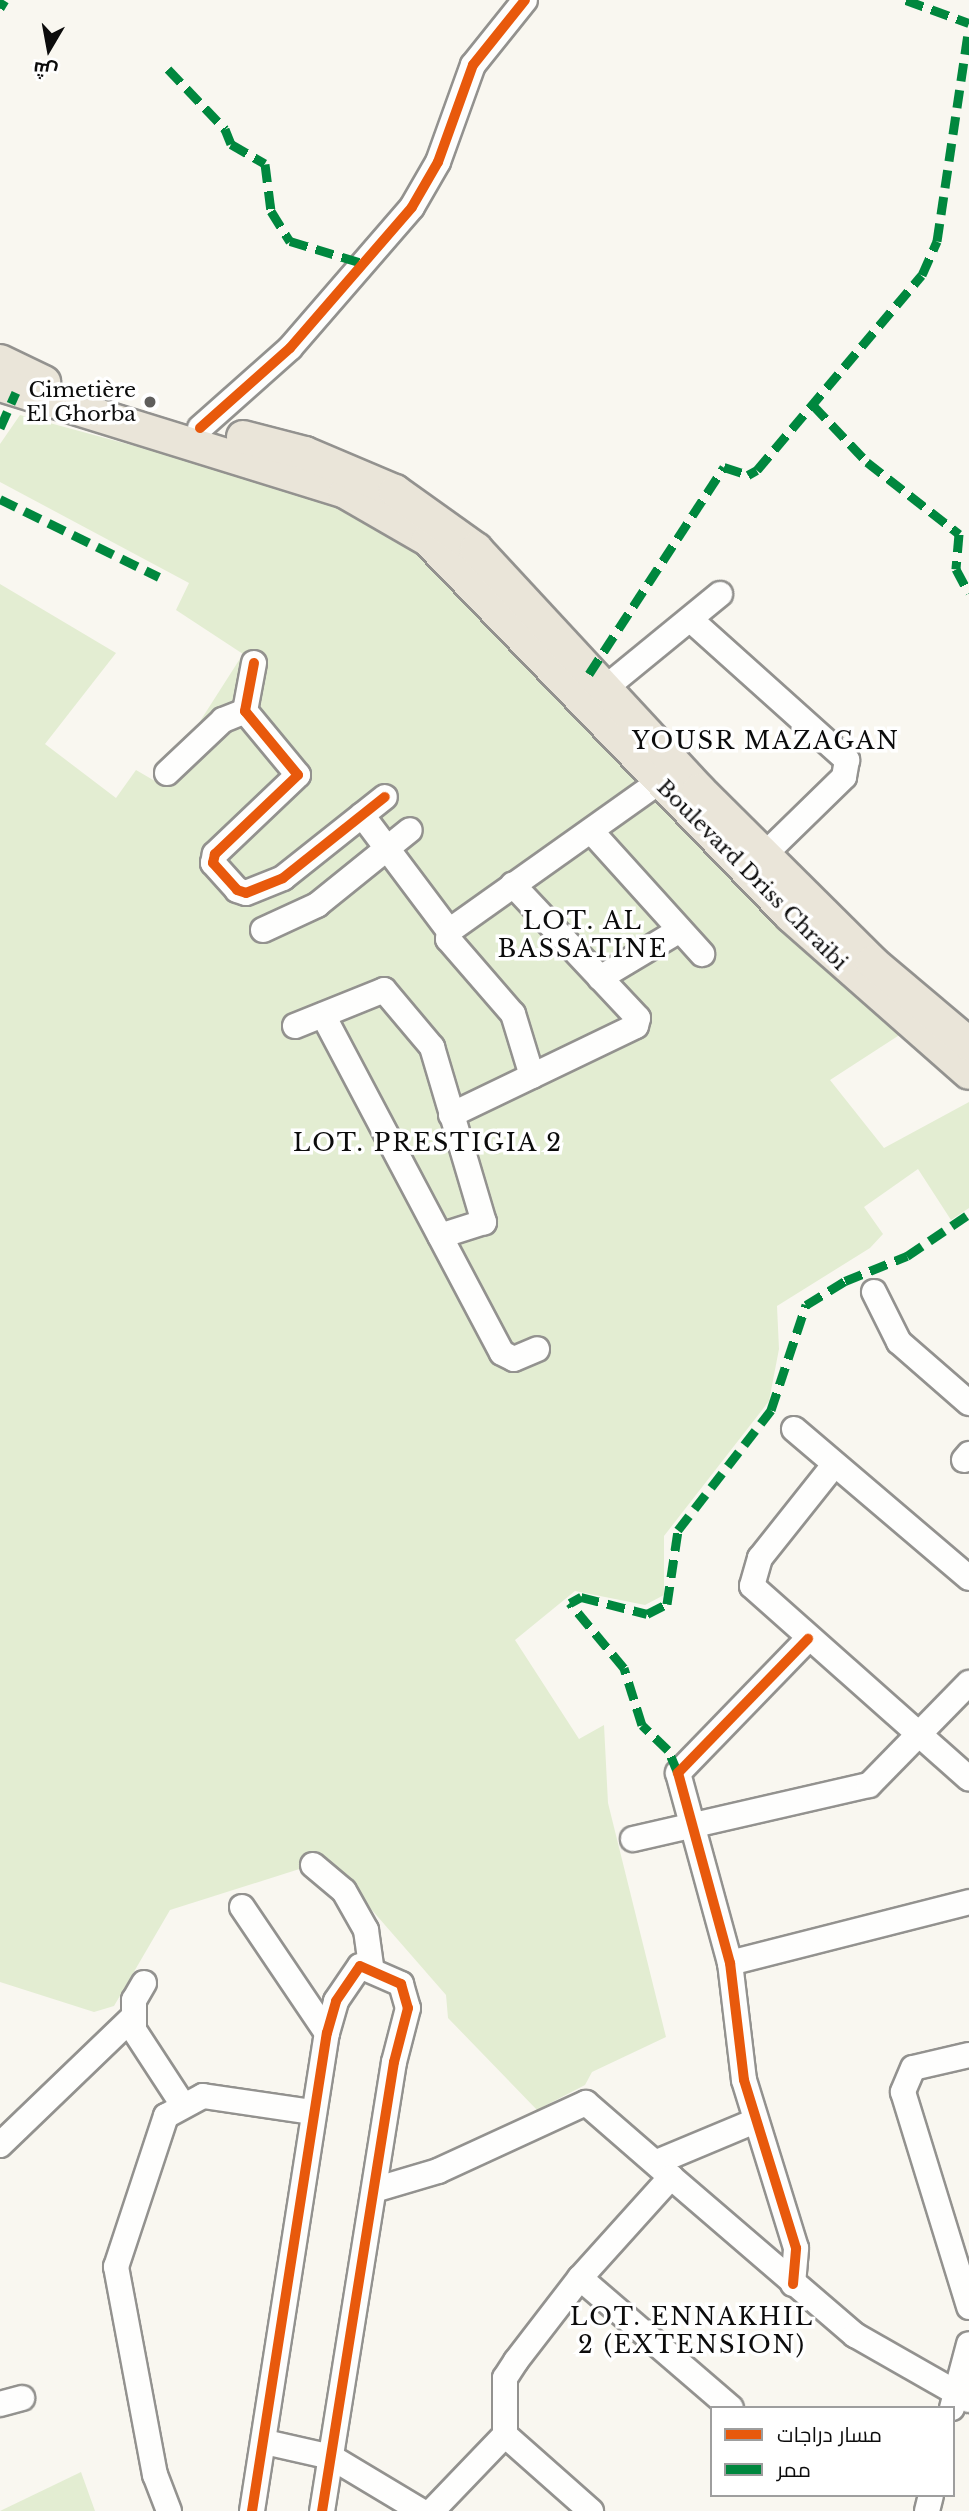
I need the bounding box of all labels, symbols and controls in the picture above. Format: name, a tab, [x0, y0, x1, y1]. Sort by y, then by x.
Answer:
north arrow	[14, 14, 84, 84]
text: ش	[31, 57, 59, 84]
place label: Cimetière El Ghorba	[26, 377, 136, 427]
marker: Cimetière El Ghorba	[142, 394, 158, 410]
district label: YOUSR MAZAGAN	[633, 727, 899, 755]
street label: Boulevard Driss Chraibi	[652, 775, 852, 975]
district label: LOT. AL BASSATINE	[499, 907, 667, 963]
district label: LOT. PRESTIGIA 2	[294, 1129, 562, 1157]
district label: LOT. ENNAKHIL 2 (EXTENSION)	[572, 2303, 812, 2359]
legend	[710, 2406, 955, 2497]
text: مسار دراجات	[777, 2422, 882, 2448]
text: ممر	[777, 2457, 811, 2483]

